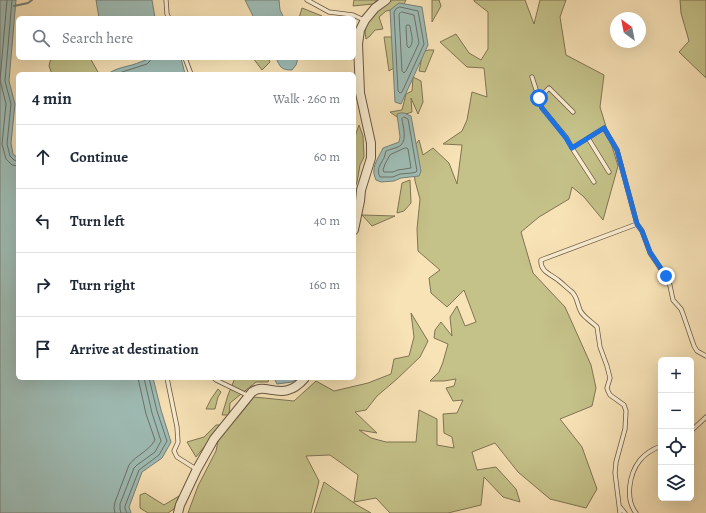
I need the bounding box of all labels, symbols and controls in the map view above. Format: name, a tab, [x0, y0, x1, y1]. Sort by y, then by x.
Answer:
north arrow	[610, 12, 646, 48]
search box	[16, 16, 356, 60]
icon: search	[30, 27, 52, 49]
text: Search here	[62, 28, 133, 48]
text: 4 min	[32, 87, 72, 110]
route start	[530, 89, 548, 107]
text: Walk · 260 m	[273, 90, 340, 107]
icon: ahead	[32, 146, 54, 168]
text: Continue	[70, 147, 128, 167]
text: 60 m	[314, 148, 340, 165]
icon: left	[32, 210, 54, 232]
text: Turn left	[70, 211, 125, 231]
text: 40 m	[314, 212, 340, 229]
route end	[657, 267, 675, 285]
icon: right	[32, 274, 54, 296]
text: Turn right	[70, 275, 135, 295]
text: 160 m	[309, 276, 340, 293]
icon: arrive	[32, 338, 54, 360]
text: Arrive at destination	[70, 339, 199, 359]
map controls	[658, 357, 694, 501]
button: +	[658, 357, 694, 393]
button: −	[658, 393, 694, 429]
button: locate	[658, 429, 694, 465]
button: layers	[658, 465, 694, 501]

